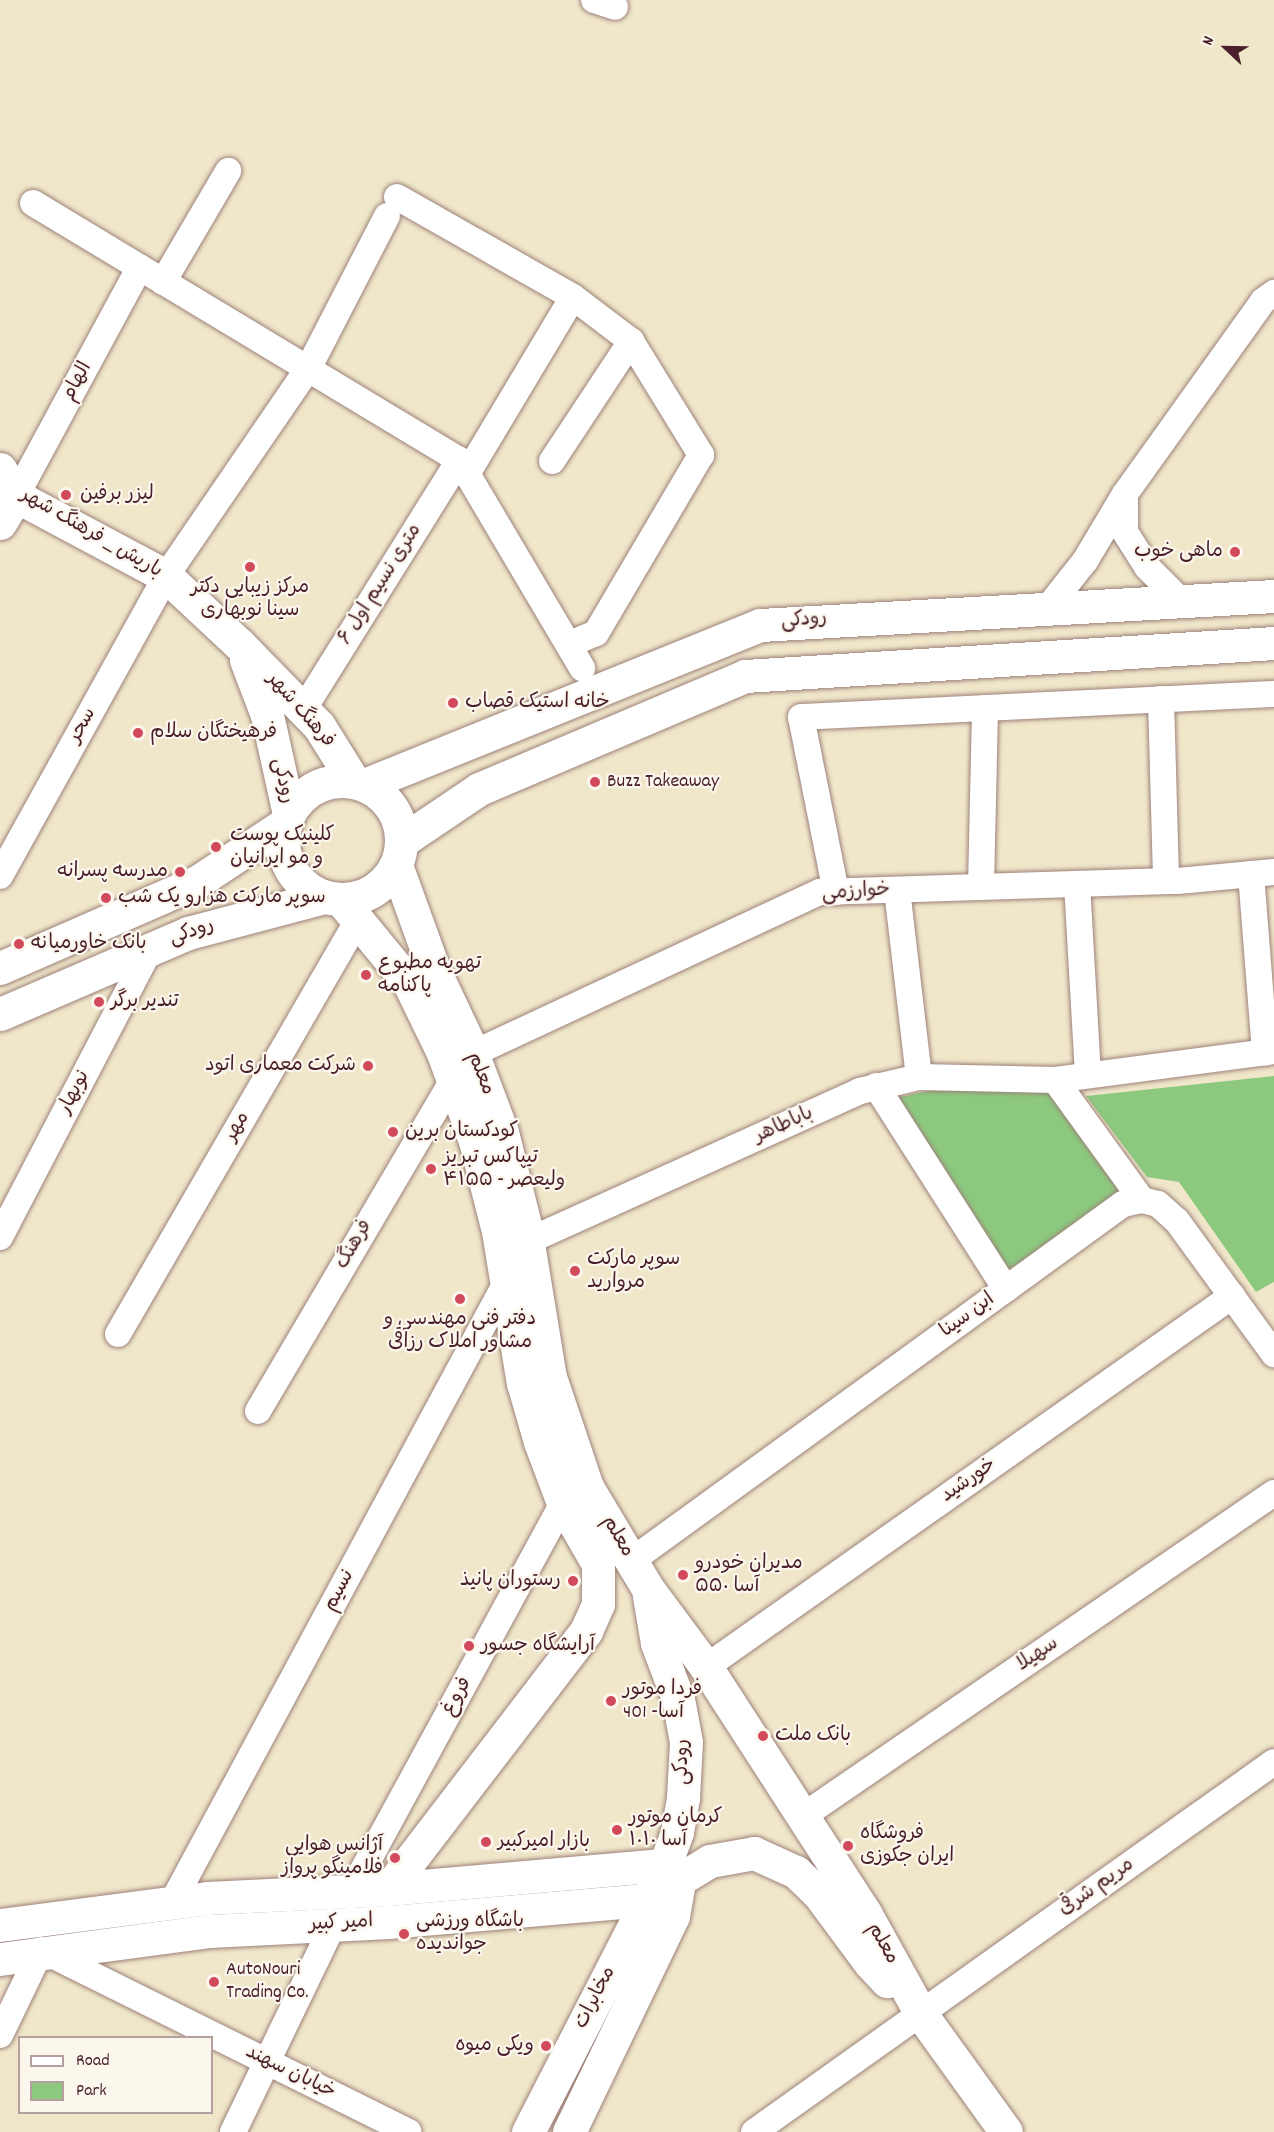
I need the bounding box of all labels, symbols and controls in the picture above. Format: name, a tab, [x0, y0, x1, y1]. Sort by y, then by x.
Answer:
north arrow	[1196, 18, 1256, 78]
text: N	[1197, 33, 1221, 49]
street label: الهام	[58, 358, 98, 406]
place label: لیزر برفین	[80, 483, 154, 507]
street label: باریش _ فرهنگ شهر	[16, 484, 166, 584]
marker: لیزر برفین	[57, 486, 75, 504]
street label: ۶ متری نسیم اول	[334, 520, 428, 650]
place label: ماهی خوب	[1134, 540, 1223, 564]
marker: ماهی خوب	[1228, 545, 1242, 559]
marker: مرکز زیبایی دکتر سینا نوبهاری	[243, 560, 257, 574]
place label: مرکز زیبایی دکتر سینا نوبهاری	[191, 576, 309, 623]
street label: رودکی	[780, 607, 828, 635]
street label: فرهنگ شهر	[261, 668, 339, 754]
place label: خانه استیک قصاب	[465, 691, 610, 715]
marker: خانه استیک قصاب	[446, 696, 460, 710]
street label: سحر	[64, 704, 102, 748]
place label: فرهیختگان سلام	[150, 721, 277, 745]
marker: فرهیختگان سلام	[131, 726, 145, 740]
street label: رودکی	[265, 756, 299, 806]
place label: Buzz Takeaway	[607, 770, 719, 794]
marker: Buzz Takeaway	[588, 775, 602, 789]
place label: کلینیک پوست و مو ایرانیان	[230, 824, 334, 871]
marker: کلینیک پوست و مو ایرانیان	[207, 838, 225, 856]
place label: مدرسه پسرانه	[57, 860, 168, 884]
marker: مدرسه پسرانه	[173, 865, 187, 879]
street label: خوارزمی	[821, 879, 891, 907]
place label: سوپر مارکت هزارو یک شب	[118, 886, 326, 910]
marker: سوپر مارکت هزارو یک شب	[99, 891, 113, 905]
street label: رودکى	[167, 914, 217, 952]
place label: بانک خاورمیانه	[31, 932, 147, 956]
marker: بانک خاورمیانه	[12, 937, 26, 951]
place label: تهویه مطبوع پاکنامه	[378, 952, 481, 999]
marker: تهویه مطبوع پاکنامه	[359, 968, 373, 982]
place label: تندیر برگر	[111, 990, 179, 1014]
marker: تندیر برگر	[92, 995, 106, 1009]
street label: معلم	[461, 1049, 499, 1099]
place label: شرکت معماری اتود	[205, 1054, 356, 1078]
marker: شرکت معماری اتود	[361, 1059, 375, 1073]
street label: نوبهار	[54, 1067, 96, 1119]
street label: باباطاهر	[751, 1102, 817, 1150]
street label: مهر	[220, 1108, 256, 1146]
place label: کودکستان برین	[405, 1120, 518, 1144]
marker: کودکستان برین	[386, 1125, 400, 1139]
place label: تیپاکس تبریز ولیعصر - ۴۱۵۵	[443, 1146, 565, 1193]
marker: تیپاکس تبریز ولیعصر - ۴۱۵۵	[424, 1162, 438, 1176]
street label: فرهنگ	[331, 1216, 379, 1274]
place label: سوپر مارکت مروارید	[587, 1248, 680, 1295]
marker: سوپر مارکت مروارید	[568, 1264, 582, 1278]
street label: ابن سینا	[936, 1288, 1000, 1344]
marker: دفتر فنی مهندسی و مشاور املاک رزاقی	[453, 1292, 467, 1306]
place label: دفتر فنی مهندسی و مشاور املاک رزاقی	[384, 1308, 536, 1355]
street label: خورشید	[937, 1453, 1001, 1509]
street label: معلم	[596, 1512, 638, 1562]
place label: مدیران خودرو ۵۵۰ آسا	[695, 1552, 803, 1599]
street label: نسیم	[319, 1566, 361, 1616]
marker: مدیران خودرو ۵۵۰ آسا	[676, 1568, 690, 1582]
place label: رستوران پانیذ	[460, 1569, 561, 1593]
marker: رستوران پانیذ	[566, 1574, 580, 1588]
street label: سهیلا	[1012, 1632, 1064, 1678]
place label: آرایشگاه جسور	[481, 1634, 595, 1658]
marker: آرایشگاه جسور	[462, 1639, 476, 1653]
street label: فروغ	[438, 1673, 478, 1721]
place label: فردا موتور 401 -آسا	[623, 1678, 702, 1725]
marker: فردا موتور 401 -آسا	[604, 1694, 618, 1708]
place label: بانک ملت	[775, 1724, 851, 1748]
marker: بانک ملت	[756, 1729, 770, 1743]
street label: رودکی	[671, 1739, 695, 1785]
place label: کرمان موتور ۱۰۱۰ آسا	[629, 1806, 722, 1853]
place label: فروشگاه ایران جکوزی	[860, 1822, 954, 1869]
marker: کرمان موتور ۱۰۱۰ آسا	[610, 1823, 624, 1837]
place label: بازار امیرکبیر	[498, 1830, 590, 1854]
place label: آژانس هوایی فلامینگو پرواز	[282, 1834, 383, 1881]
marker: بازار امیرکبیر	[479, 1835, 493, 1849]
marker: فروشگاه ایران جکوزی	[841, 1839, 855, 1853]
marker: آژانس هوایی فلامینگو پرواز	[388, 1851, 402, 1865]
street label: مریم شرقی	[1055, 1853, 1139, 1923]
street label: امیر کبیر	[308, 1910, 374, 1938]
place label: باشگاه ورزشی جواندیده	[416, 1910, 524, 1957]
street label: معلم	[861, 1919, 903, 1969]
marker: باشگاه ورزشی جواندیده	[397, 1927, 411, 1941]
place label: AutoNouri Trading Co.	[226, 1958, 309, 2005]
street label: مخابرات	[570, 1963, 622, 2033]
marker: AutoNouri Trading Co.	[207, 1975, 221, 1989]
place label: ویکی میوه	[455, 2034, 534, 2058]
legend	[18, 2036, 213, 2114]
marker: ویکی میوه	[539, 2039, 553, 2053]
street label: خیابان سهند	[241, 2041, 339, 2105]
text: Road	[76, 2049, 110, 2074]
text: Park	[76, 2079, 107, 2104]

